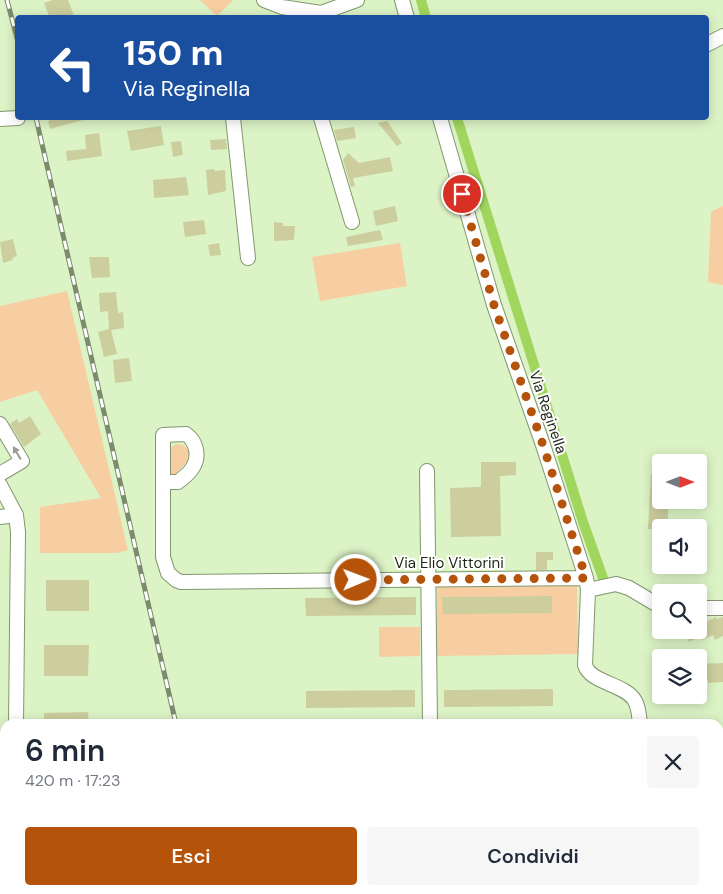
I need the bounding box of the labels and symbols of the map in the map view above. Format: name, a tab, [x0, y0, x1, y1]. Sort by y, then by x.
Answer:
pin	[441, 173, 483, 215]
street label: Via Reginella	[524, 368, 572, 456]
one-way arrow	[13, 447, 22, 460]
north arrow	[652, 454, 708, 509]
position arrow	[329, 553, 381, 605]
street label: Via Elio Vittorini	[394, 553, 504, 573]

